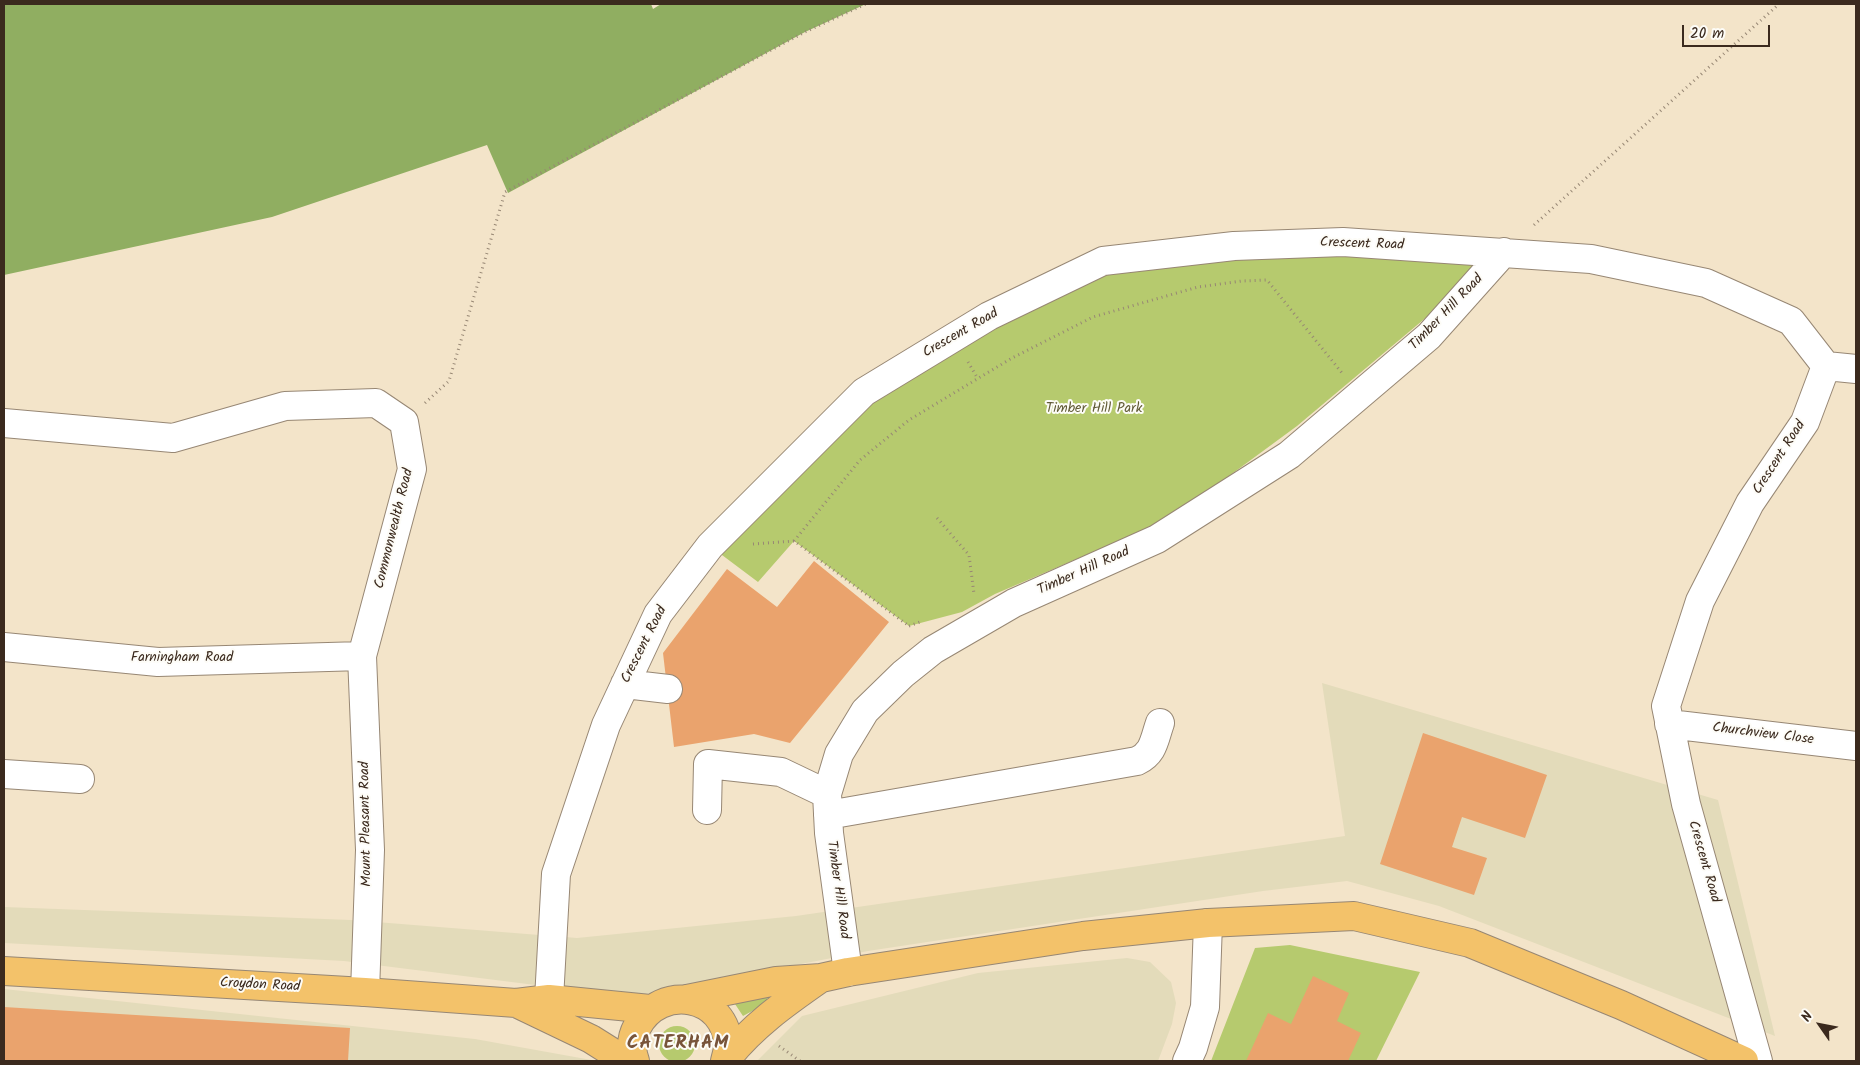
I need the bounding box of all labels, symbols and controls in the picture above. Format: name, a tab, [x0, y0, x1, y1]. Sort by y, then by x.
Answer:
scale bar	[1685, 15, 1772, 47]
text: 20 m	[1690, 22, 1724, 46]
street label: Crescent Road	[1320, 235, 1404, 255]
street label: Timber Hill Road	[1407, 272, 1487, 354]
street label: Crescent Road	[920, 306, 1002, 362]
park label: Timber Hill Park	[1046, 402, 1142, 418]
street label: Crescent Road	[1750, 418, 1810, 498]
street label: Commonwealth Road	[372, 467, 418, 591]
street label: Timber Hill Road	[1035, 544, 1133, 600]
street label: Crescent Road	[618, 604, 672, 686]
street label: Farningham Road	[131, 651, 233, 667]
street label: Churchview Close	[1711, 720, 1815, 750]
street label: Mount Pleasant Road	[358, 761, 376, 887]
street label: Crescent Road	[1683, 819, 1723, 905]
street label: Timber Hill Road	[822, 840, 852, 940]
street label: Croydon Road	[219, 976, 301, 996]
north arrow	[1795, 1000, 1845, 1050]
text: N	[1796, 1007, 1819, 1027]
district label: CATERHAM	[626, 1034, 730, 1056]

